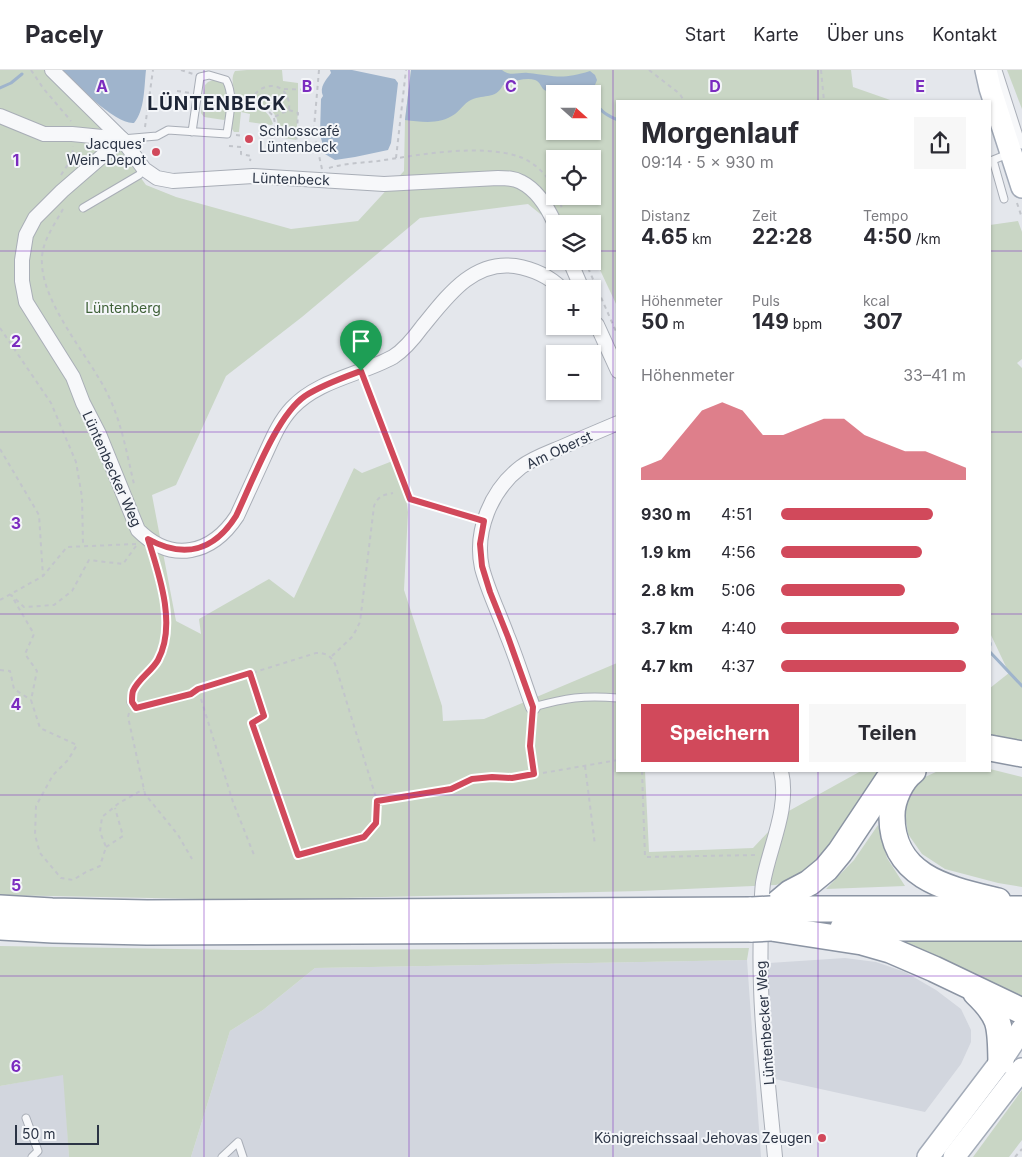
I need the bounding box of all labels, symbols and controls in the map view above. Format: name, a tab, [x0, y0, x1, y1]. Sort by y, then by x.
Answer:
text: Pacely	[25, 20, 104, 49]
text: Start	[685, 24, 725, 45]
text: Karte	[753, 24, 799, 45]
text: Über uns	[827, 24, 904, 45]
text: Kontakt	[932, 24, 997, 45]
text: A	[96, 76, 108, 96]
text: B	[302, 76, 312, 96]
text: C	[505, 76, 517, 96]
text: D	[709, 76, 721, 96]
text: E	[915, 76, 925, 96]
north arrow	[546, 85, 601, 140]
map controls	[546, 85, 601, 400]
district label: LÜNTENBECK	[147, 92, 287, 115]
text: Morgenlauf	[641, 116, 799, 150]
button: share	[914, 117, 966, 169]
place label: Schlosscafé Lüntenbeck	[259, 122, 340, 155]
marker: Schlosscafé Lüntenbeck	[243, 133, 255, 145]
place label: Jacques' Wein-Depot	[67, 135, 146, 168]
marker: Jacques' Wein-Depot	[150, 146, 162, 158]
text: 1	[13, 150, 19, 170]
button: locate	[546, 150, 601, 205]
text: 09:14 · 5 × 930 m	[641, 152, 774, 172]
street label: Lüntenbeck	[252, 169, 330, 188]
text: Distanz	[641, 207, 690, 224]
text: Zeit	[752, 207, 777, 224]
text: Tempo	[863, 207, 908, 224]
button: layers	[546, 215, 601, 270]
text: 4.65	[641, 224, 688, 249]
text: 22:28	[752, 224, 812, 249]
text: 4:50	[863, 224, 912, 249]
text: km	[688, 230, 712, 247]
text: /km	[912, 230, 941, 247]
button: +	[546, 280, 601, 335]
text: Höhenmeter	[641, 292, 723, 309]
text: Puls	[752, 292, 780, 309]
text: kcal	[863, 292, 890, 309]
park label: Lüntenberg	[85, 299, 161, 316]
text: 50	[641, 309, 669, 334]
text: 149	[752, 309, 789, 334]
text: 307	[863, 309, 903, 334]
text: m	[669, 315, 685, 332]
text: bpm	[789, 315, 822, 332]
pin	[340, 320, 382, 371]
icon: arrive	[347, 327, 375, 355]
text: 2	[11, 331, 21, 351]
button: −	[546, 345, 601, 400]
text: Höhenmeter	[641, 365, 735, 385]
text: 33–41 m	[903, 365, 966, 385]
street label: Lüntenbecker Weg	[79, 408, 146, 529]
street label: Am Oberst	[523, 427, 595, 472]
text: 930 m	[641, 504, 691, 524]
text: 4:51	[721, 504, 752, 524]
text: 3	[11, 513, 21, 533]
text: 1.9 km	[641, 542, 691, 562]
text: 4:56	[721, 542, 756, 562]
text: 2.8 km	[641, 580, 694, 600]
text: 5:06	[721, 580, 755, 600]
text: 3.7 km	[641, 618, 693, 638]
text: 4:40	[721, 618, 756, 638]
text: 4.7 km	[641, 656, 693, 676]
text: 4:37	[721, 656, 755, 676]
text: 4	[11, 694, 22, 714]
button: Speichern	[641, 704, 799, 762]
button: Teilen	[809, 704, 966, 762]
text: 5	[11, 875, 21, 895]
street label: Lüntenbecker Weg	[752, 960, 777, 1086]
text: 6	[11, 1056, 21, 1076]
scale bar	[15, 1122, 99, 1145]
text: 50 m	[22, 1125, 56, 1142]
place label: Königreichssaal Jehovas Zeugen	[594, 1129, 812, 1146]
marker: Königreichssaal Jehovas Zeugen	[816, 1132, 828, 1144]

